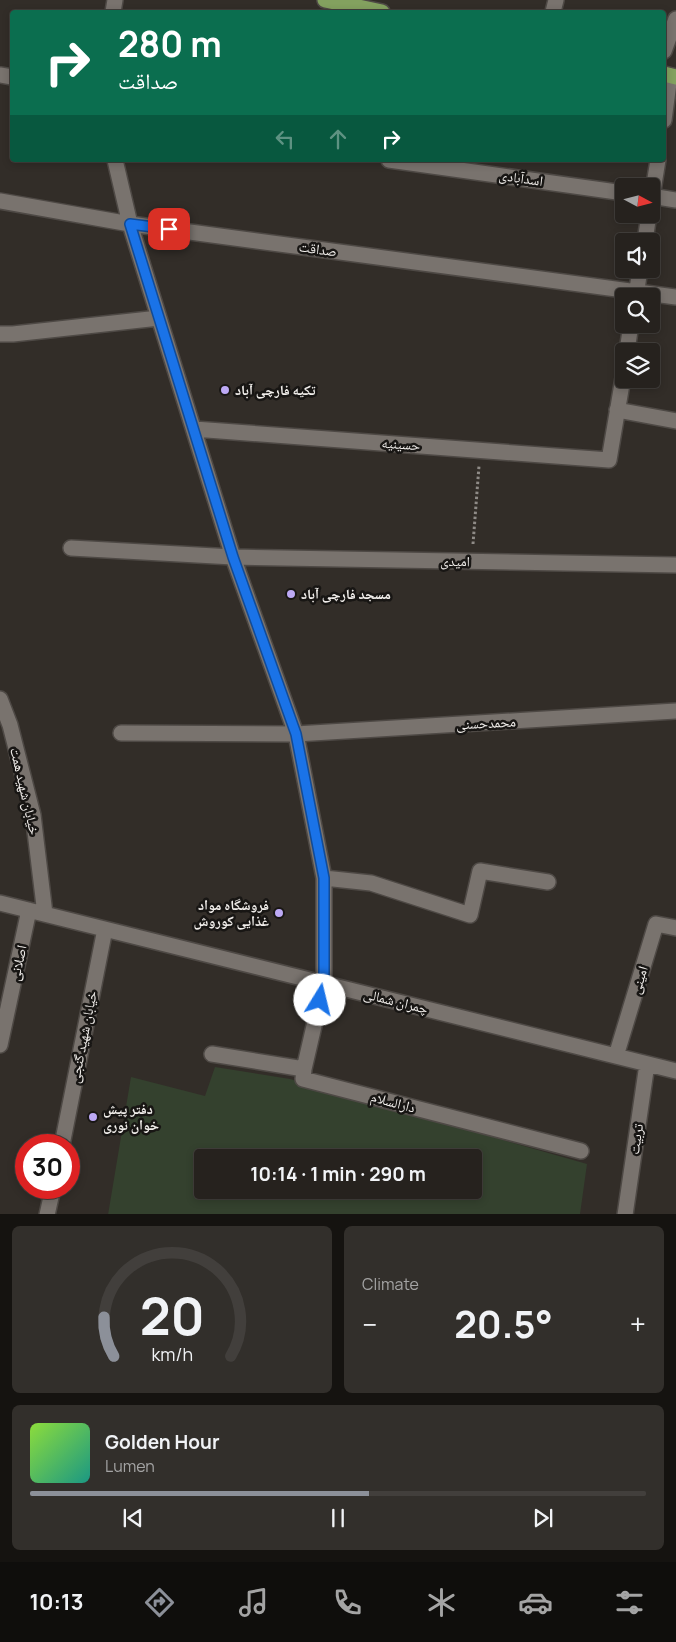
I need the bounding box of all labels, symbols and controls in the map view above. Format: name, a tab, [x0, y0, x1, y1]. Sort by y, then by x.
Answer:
text: 280 m	[118, 20, 222, 68]
icon: right	[35, 30, 100, 95]
text: صداقت	[118, 66, 178, 96]
icon: left	[271, 125, 299, 153]
icon: ahead	[324, 125, 352, 153]
icon: right	[377, 125, 405, 153]
street label: اسدآبادی	[498, 165, 544, 190]
north arrow	[615, 178, 660, 222]
map controls	[615, 178, 660, 388]
pin	[148, 208, 190, 250]
icon: arrive	[155, 215, 183, 243]
button: sound	[615, 233, 660, 278]
street label: صداقت	[298, 236, 338, 261]
button: search	[615, 288, 660, 333]
button: layers	[615, 343, 660, 388]
place label: تکیه فارچی آباد	[235, 380, 316, 399]
marker: تکیه فارچی آباد	[219, 384, 231, 396]
street label: حسینیه	[381, 433, 421, 454]
street label: امیدی	[440, 551, 470, 570]
place label: مسجد فارچی آباد	[301, 584, 391, 603]
marker: مسجد فارچی آباد	[285, 588, 297, 600]
street label: محمدحسنی	[456, 711, 516, 734]
street label: خیابان شهید همت	[6, 745, 45, 837]
place label: فروشگاه مواد غذایی کوروش	[194, 895, 269, 930]
marker: فروشگاه مواد غذایی کوروش	[273, 907, 285, 919]
street label: اصلانی	[4, 943, 31, 983]
street label: امینی	[625, 963, 652, 996]
position arrow	[293, 973, 345, 1025]
street label: چمران شمالی	[362, 983, 430, 1018]
street label: خیابان شهید گنجی	[64, 989, 101, 1085]
street label: دارالسلام	[368, 1086, 418, 1118]
place label: دفتر پیش خوان نوری	[103, 1099, 159, 1134]
marker: دفتر پیش خوان نوری	[87, 1111, 99, 1123]
street label: تربیت	[624, 1122, 647, 1156]
speed limit sign: 30	[15, 1134, 80, 1199]
text: 10:14 · 1 min · 290 m	[250, 1161, 426, 1187]
text: Climate	[362, 1273, 419, 1295]
text: 20	[139, 1280, 205, 1351]
text: 20.5°	[454, 1297, 553, 1349]
text: −	[362, 1305, 377, 1343]
text: +	[630, 1305, 646, 1343]
text: km/h	[151, 1342, 193, 1366]
text: Golden Hour	[105, 1429, 219, 1455]
text: Lumen	[105, 1455, 155, 1477]
icon: previous	[119, 1504, 147, 1532]
icon: pause	[324, 1504, 352, 1532]
icon: next	[529, 1504, 557, 1532]
icon: directions	[142, 1585, 177, 1620]
icon: music	[236, 1585, 271, 1620]
icon: phone	[330, 1585, 365, 1620]
icon: climate	[424, 1585, 459, 1620]
icon: car	[518, 1585, 553, 1620]
icon: filters	[612, 1585, 647, 1620]
text: 10:13	[29, 1587, 84, 1617]

